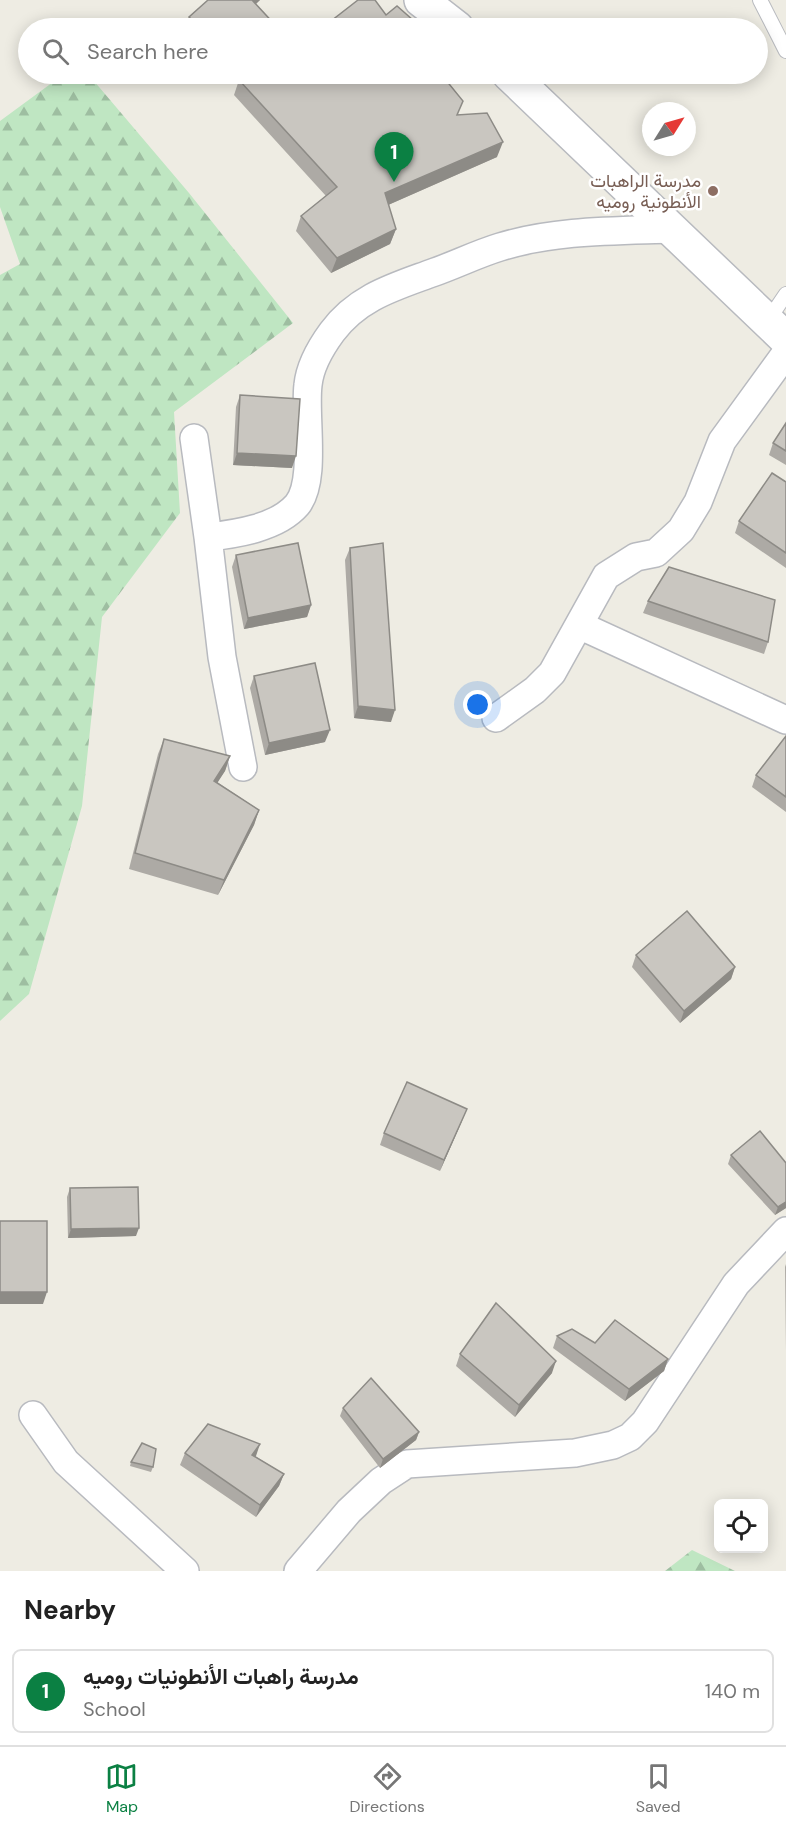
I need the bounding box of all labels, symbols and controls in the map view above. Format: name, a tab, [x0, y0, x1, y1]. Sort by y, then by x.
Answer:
search box	[18, 18, 768, 84]
icon: search	[39, 35, 72, 68]
text: Search here	[87, 37, 208, 66]
north arrow	[642, 102, 696, 156]
pin: 1	[374, 132, 414, 182]
place label: مدرسة الراهبات الأنطونية روميه	[590, 169, 701, 214]
marker: مدرسة الراهبات الأنطونية روميه	[706, 184, 720, 198]
your location	[463, 690, 492, 719]
map controls	[714, 1499, 768, 1553]
button: locate	[714, 1499, 768, 1553]
text: Nearby	[24, 1593, 116, 1627]
text: مدرسة راهبات الأنطونيات روميه	[83, 1662, 359, 1691]
text: 1	[42, 1678, 49, 1704]
text: 140 m	[705, 1678, 760, 1704]
text: School	[83, 1696, 146, 1722]
tab: Map	[105, 1760, 138, 1817]
tab: Directions	[349, 1760, 425, 1817]
tab: Saved	[636, 1760, 681, 1817]

